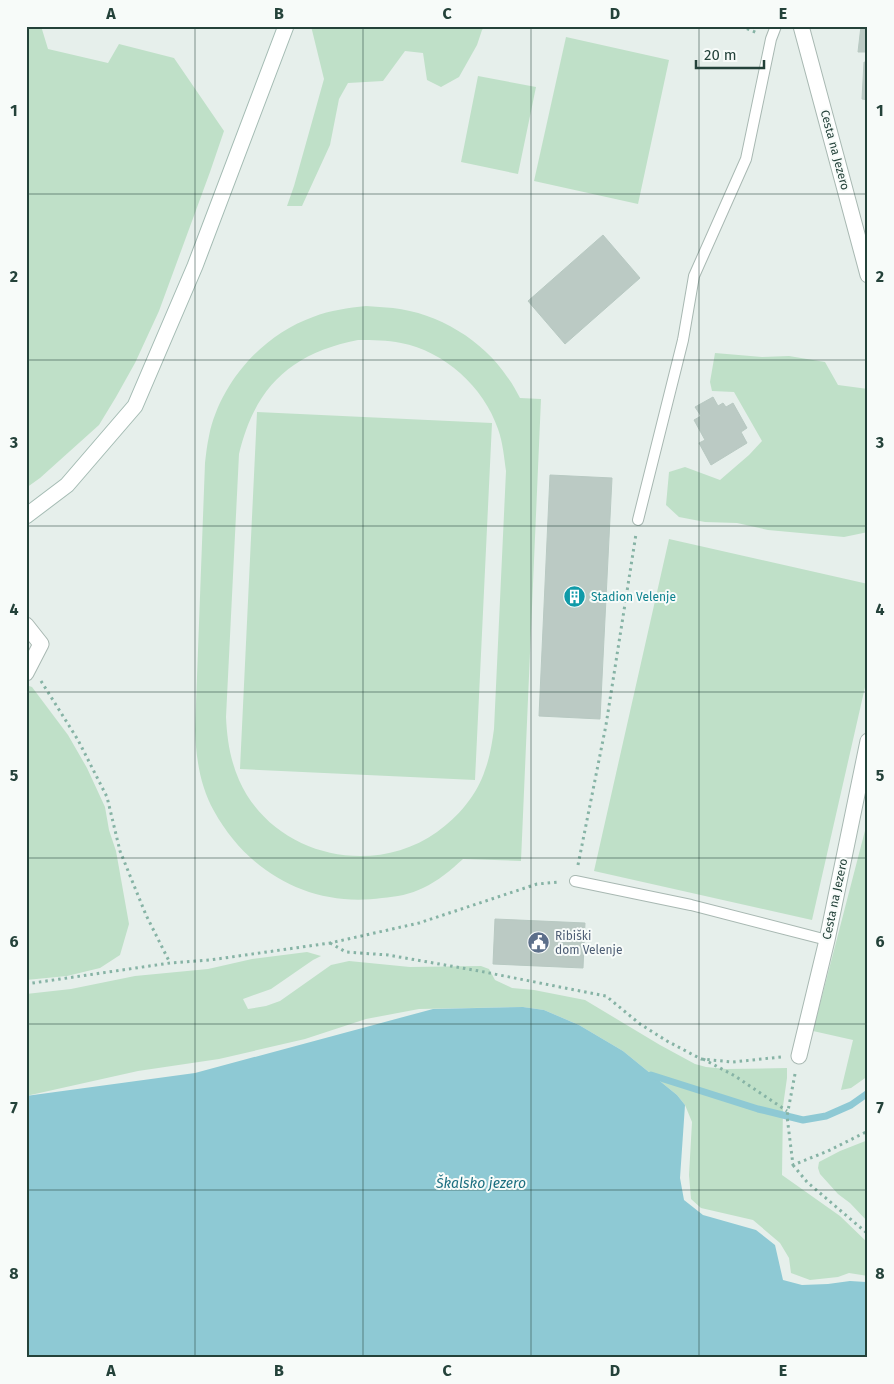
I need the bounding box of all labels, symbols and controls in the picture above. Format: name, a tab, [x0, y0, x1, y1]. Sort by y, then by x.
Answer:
text: A	[105, 4, 116, 23]
text: B	[274, 4, 284, 23]
text: C	[442, 4, 452, 23]
text: D	[610, 4, 620, 23]
text: E	[779, 4, 787, 23]
scale bar	[696, 38, 764, 70]
text: 20 m	[704, 46, 737, 64]
text: 1	[10, 101, 18, 120]
text: 1	[876, 101, 884, 120]
street label: Cesta na Jezero	[818, 108, 852, 192]
text: 2	[10, 267, 18, 286]
text: 2	[876, 267, 884, 286]
text: 3	[9, 433, 18, 452]
text: 3	[875, 433, 884, 452]
building icon: Stadion Velenje	[563, 585, 587, 609]
place label: Stadion Velenje	[591, 590, 676, 604]
text: 4	[9, 600, 19, 619]
text: 4	[875, 600, 885, 619]
text: 5	[10, 766, 19, 785]
text: 5	[876, 766, 885, 785]
street label: Cesta na Jezero	[820, 857, 850, 941]
place label: Ribiški dom Velenje	[555, 929, 623, 957]
public building icon: Ribiški dom Velenje	[527, 931, 551, 955]
text: 6	[9, 932, 19, 951]
text: 6	[875, 932, 885, 951]
text: 7	[10, 1098, 18, 1117]
text: 7	[876, 1098, 884, 1117]
water label: Škalsko jezero	[435, 1174, 526, 1192]
text: 8	[9, 1264, 19, 1283]
text: 8	[875, 1264, 885, 1283]
text: A	[105, 1361, 116, 1380]
text: B	[274, 1361, 284, 1380]
text: C	[442, 1361, 452, 1380]
text: D	[610, 1361, 620, 1380]
text: E	[779, 1361, 787, 1380]

